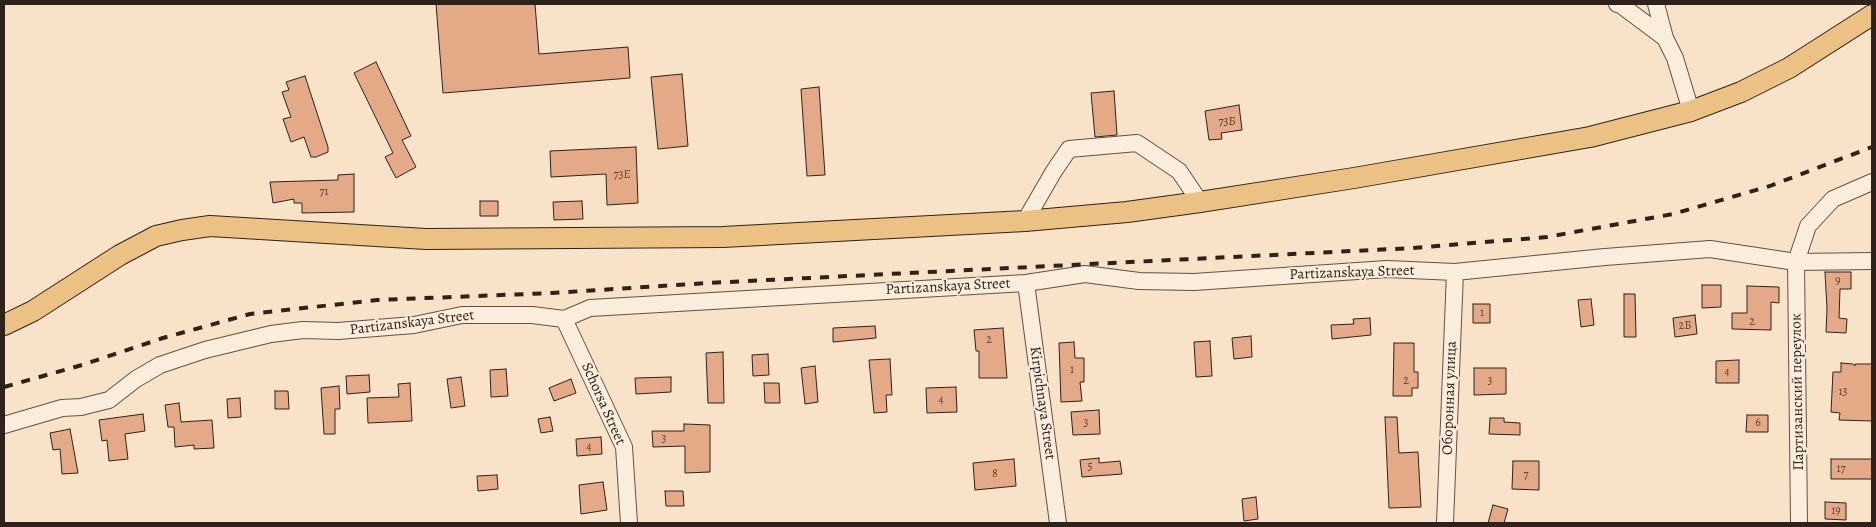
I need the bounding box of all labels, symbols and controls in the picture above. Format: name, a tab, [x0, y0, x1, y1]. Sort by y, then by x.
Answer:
house number: 73Б	[1218, 115, 1236, 129]
house number: 73Е	[613, 168, 631, 182]
house number: 71	[319, 185, 329, 199]
street label: Partizanskaya Street	[1289, 262, 1415, 284]
house number: 9	[1835, 274, 1841, 288]
street label: Partizanskaya Street	[885, 275, 1011, 299]
street label: Partizanskaya Street	[349, 306, 475, 340]
house number: 1	[1480, 306, 1484, 320]
street label: Партизанский переулок	[1788, 313, 1808, 471]
house number: 2	[1749, 315, 1755, 329]
house number: 2Б	[1679, 319, 1691, 333]
house number: 2	[986, 333, 992, 347]
street label: Оборонная улица	[1439, 341, 1461, 455]
street label: Kirpichnaya Street	[1025, 345, 1059, 461]
street label: Schorsa Street	[577, 360, 629, 448]
house number: 1	[1070, 363, 1074, 377]
house number: 4	[1724, 365, 1730, 379]
house number: 2	[1403, 374, 1409, 388]
house number: 3	[1488, 374, 1492, 388]
house number: 13	[1838, 385, 1848, 399]
house number: 4	[938, 393, 944, 407]
house number: 3	[1084, 416, 1088, 430]
house number: 6	[1755, 416, 1761, 430]
house number: 3	[662, 432, 666, 446]
house number: 4	[586, 440, 592, 454]
house number: 5	[1087, 460, 1093, 474]
house number: 17	[1836, 462, 1846, 476]
house number: 8	[992, 467, 998, 481]
house number: 7	[1523, 468, 1529, 482]
house number: 19	[1831, 504, 1841, 518]

